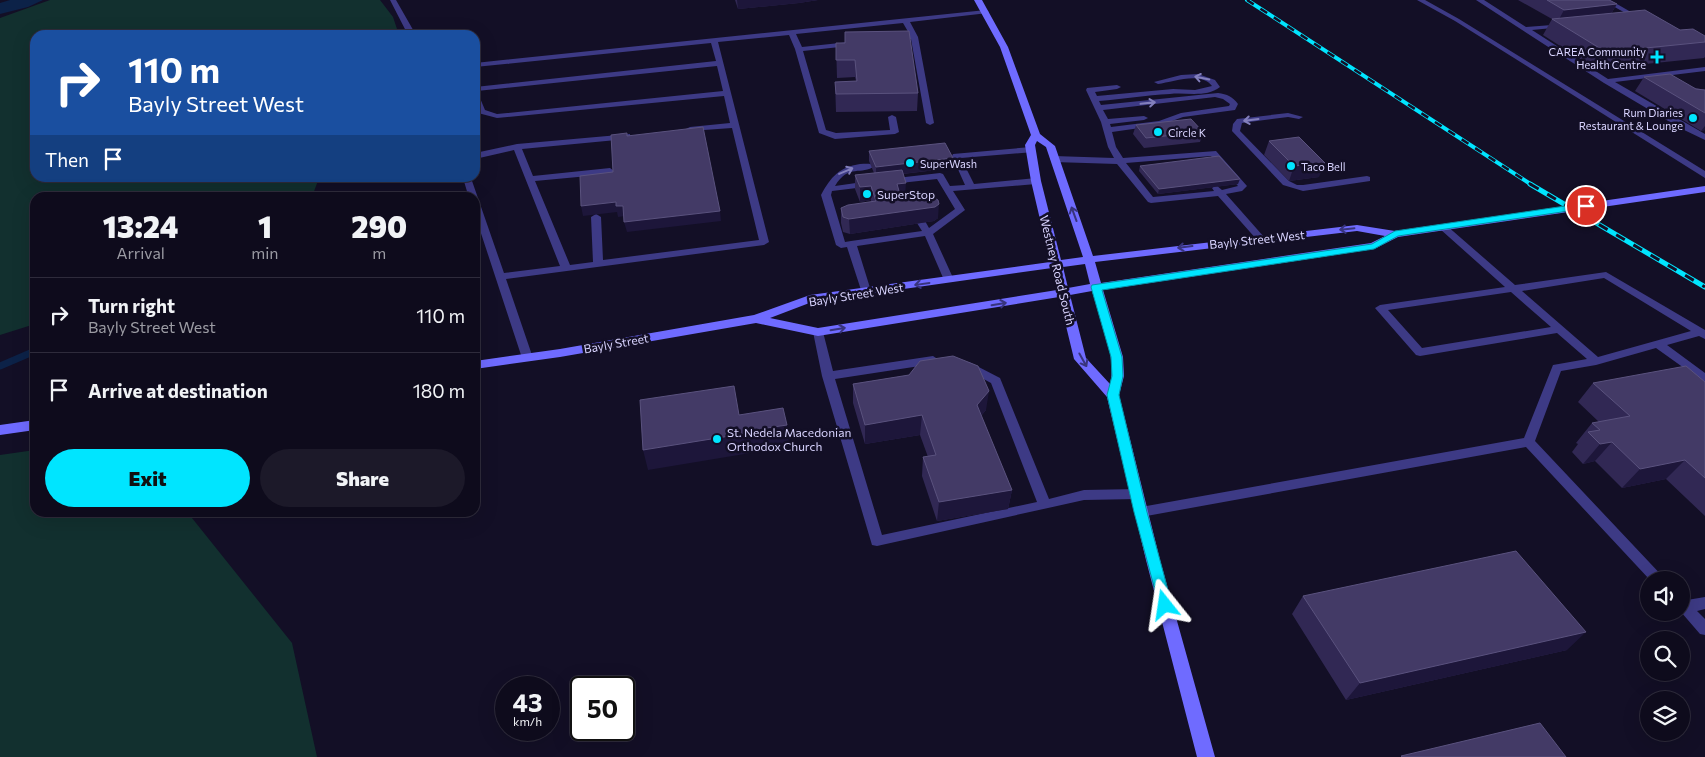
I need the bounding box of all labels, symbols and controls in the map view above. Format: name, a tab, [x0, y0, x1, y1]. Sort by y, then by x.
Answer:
place label: CAREA Community Health Centre	[1549, 45, 1646, 71]
text: 110 m	[128, 47, 220, 90]
icon: right	[45, 50, 110, 115]
marker: CAREA Community Health Centre	[1650, 50, 1664, 64]
one-way arrow	[1194, 73, 1210, 82]
text: Bayly Street West	[128, 90, 304, 117]
one-way arrow	[1139, 98, 1155, 108]
place label: Rum Diaries Restaurant & Lounge	[1579, 106, 1683, 132]
marker: Rum Diaries Restaurant & Lounge	[1687, 112, 1699, 124]
one-way arrow	[1243, 115, 1259, 125]
marker: Circle K	[1152, 126, 1164, 138]
place label: Circle K	[1168, 126, 1207, 139]
icon: arrive	[99, 145, 127, 173]
text: Then	[45, 148, 89, 171]
marker: SuperWash	[904, 157, 916, 169]
place label: SuperWash	[920, 157, 977, 170]
marker: Taco Bell	[1285, 160, 1297, 172]
place label: Taco Bell	[1301, 160, 1345, 173]
one-way arrow	[838, 165, 853, 175]
pin	[1565, 185, 1607, 227]
place label: SuperStop	[877, 187, 935, 201]
marker: SuperStop	[861, 188, 873, 200]
icon: arrive	[1572, 192, 1600, 220]
one-way arrow	[1069, 206, 1078, 222]
text: 13:24	[103, 207, 178, 244]
text: 1	[258, 207, 272, 244]
text: 290	[351, 207, 407, 244]
street label: Westney Road South	[1038, 214, 1078, 326]
one-way arrow	[1339, 224, 1355, 234]
street label: Bayly Street West	[1209, 227, 1306, 251]
one-way arrow	[1178, 242, 1194, 252]
text: Arrival	[116, 243, 165, 262]
text: min	[251, 243, 279, 262]
text: m	[372, 243, 386, 262]
one-way arrow	[914, 279, 930, 289]
street label: Bayly Street West	[808, 280, 905, 308]
text: Turn right	[88, 294, 175, 317]
one-way arrow	[991, 298, 1007, 308]
icon: right	[45, 301, 73, 329]
text: 110 m	[416, 304, 465, 327]
text: Bayly Street West	[88, 317, 216, 336]
one-way arrow	[830, 324, 846, 334]
street label: Bayly Street	[582, 330, 650, 356]
one-way arrow	[1078, 353, 1088, 368]
icon: arrive	[45, 376, 73, 404]
text: Arrive at destination	[88, 379, 268, 402]
text: 180 m	[413, 379, 465, 402]
place label: St. Nedela Macedonian Orthodox Church	[727, 425, 851, 453]
marker: St. Nedela Macedonian Orthodox Church	[711, 433, 723, 445]
button: Exit	[45, 449, 250, 507]
button: Share	[260, 449, 465, 507]
map controls	[1640, 571, 1690, 741]
button: sound	[1640, 571, 1690, 621]
position arrow	[1138, 578, 1190, 630]
button: search	[1640, 631, 1690, 681]
speed limit sign: 50	[570, 676, 635, 741]
text: 43	[513, 687, 542, 717]
button: layers	[1640, 691, 1690, 741]
text: km/h	[513, 714, 542, 728]

